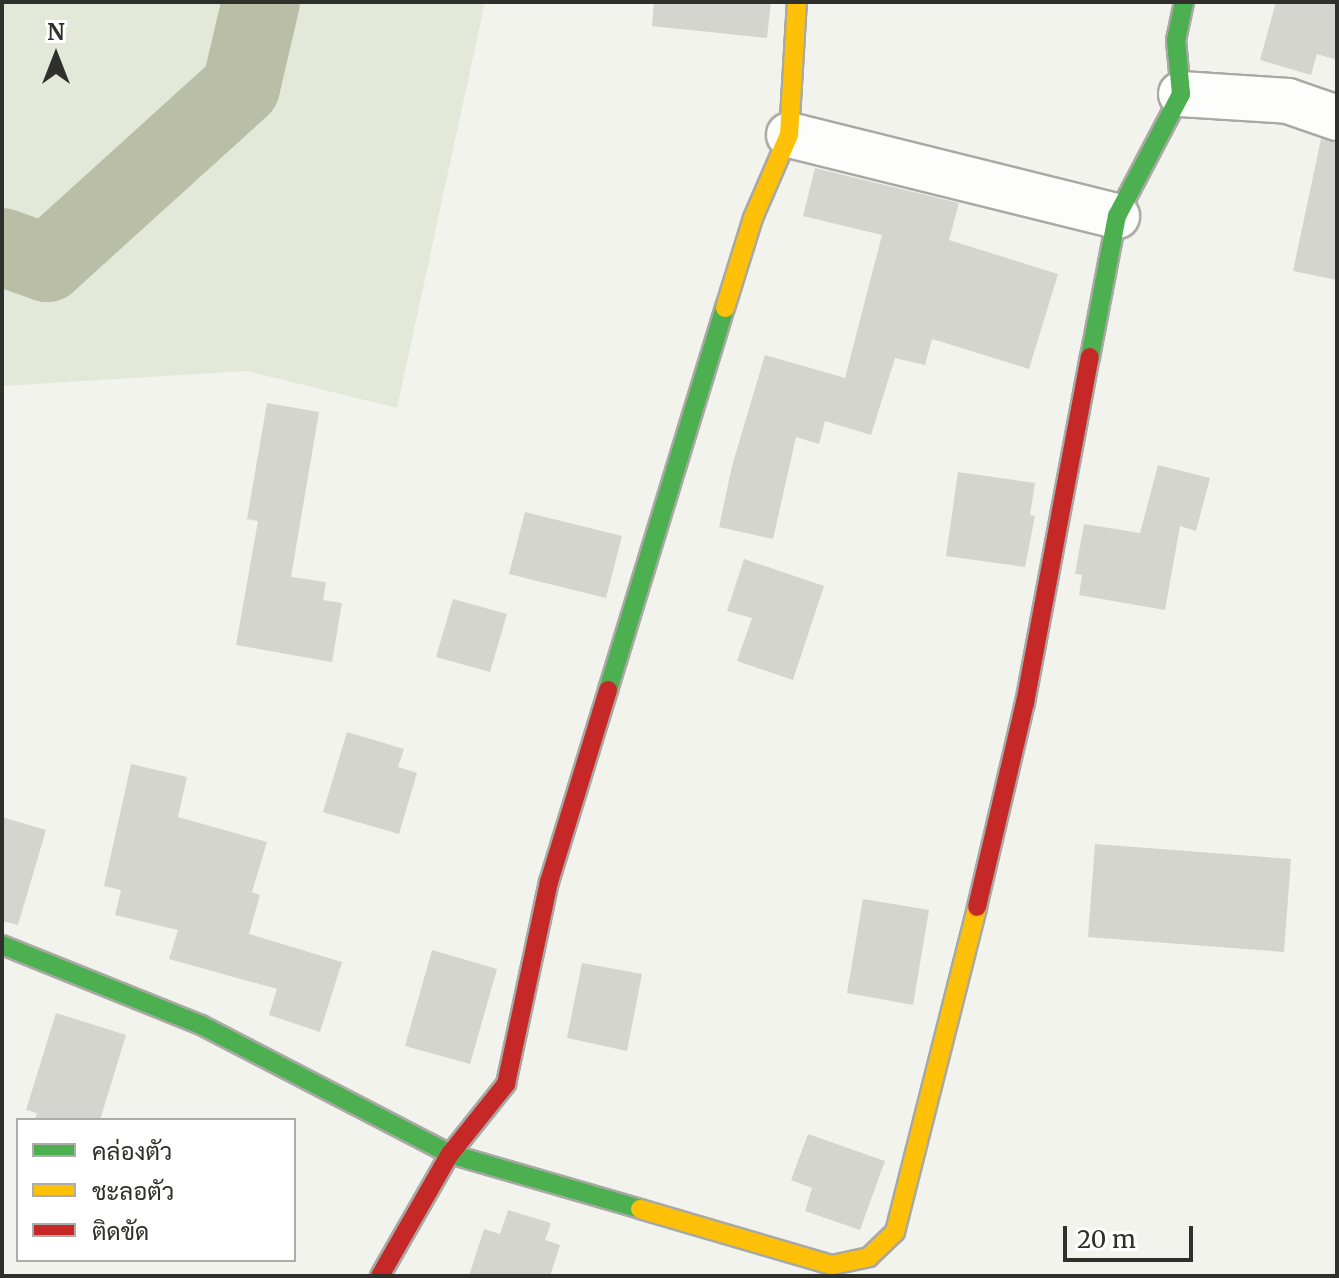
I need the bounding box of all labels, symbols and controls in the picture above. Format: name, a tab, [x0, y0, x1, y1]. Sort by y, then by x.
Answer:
north arrow	[16, 16, 96, 96]
text: N	[47, 18, 65, 46]
legend	[16, 1118, 296, 1262]
text: คล่องตัว	[92, 1136, 172, 1167]
text: ชะลอตัว	[92, 1176, 174, 1207]
scale bar	[1067, 1210, 1197, 1260]
text: ติดขัด	[92, 1216, 149, 1247]
text: 20 m	[1077, 1224, 1136, 1255]

